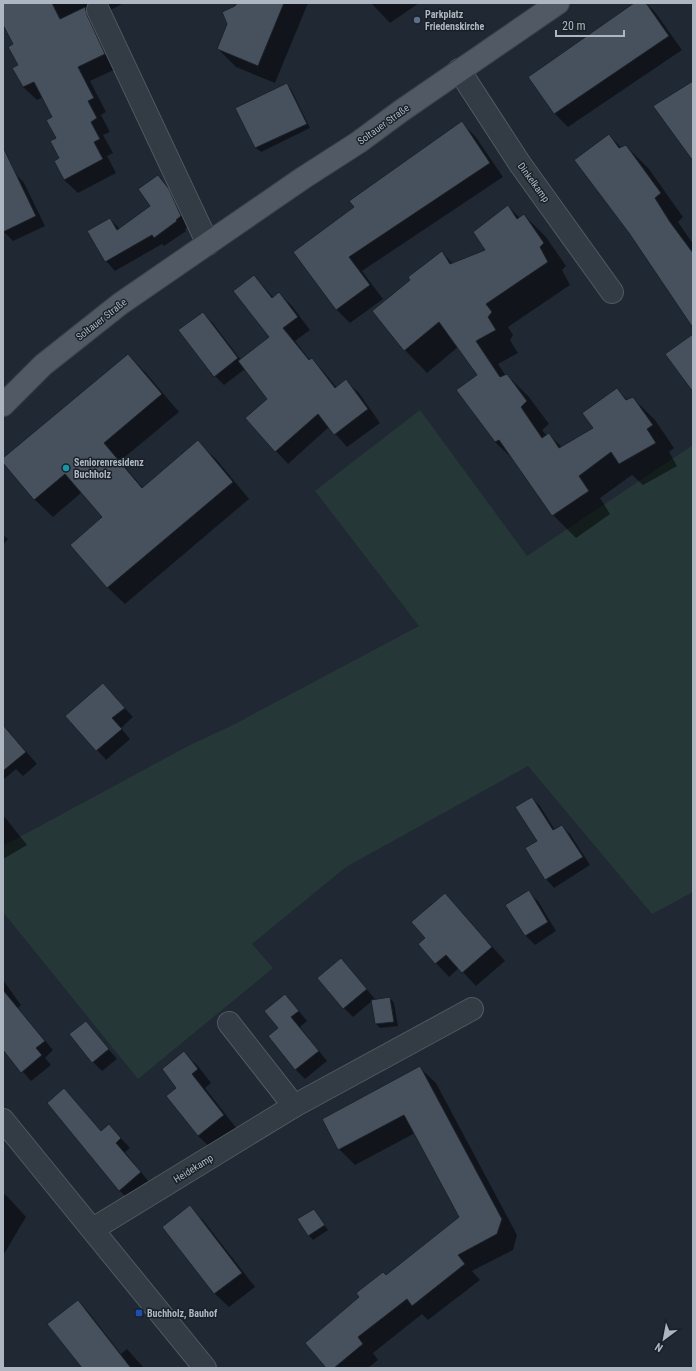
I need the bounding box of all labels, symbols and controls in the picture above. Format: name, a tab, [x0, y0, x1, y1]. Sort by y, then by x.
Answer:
place label: Parkplatz Friedenskirche	[425, 9, 484, 32]
scale bar	[556, 12, 624, 38]
marker: Parkplatz Friedenskirche	[412, 15, 422, 25]
text: 20 m	[562, 19, 586, 33]
street label: Soltauer Straße	[355, 102, 411, 147]
street label: Dinkelkamp	[516, 160, 552, 204]
street label: Soltauer Straße	[74, 296, 129, 342]
place label: Seniorenresidenz Buchholz	[74, 457, 144, 480]
marker: Seniorenresidenz Buchholz	[61, 463, 71, 473]
street label: Heidekamp	[171, 1152, 215, 1185]
marker: Buchholz, Bauhof	[134, 1308, 144, 1318]
place label: Buchholz, Bauhof	[147, 1308, 218, 1320]
north arrow	[644, 1319, 684, 1359]
text: N	[652, 1340, 665, 1354]

